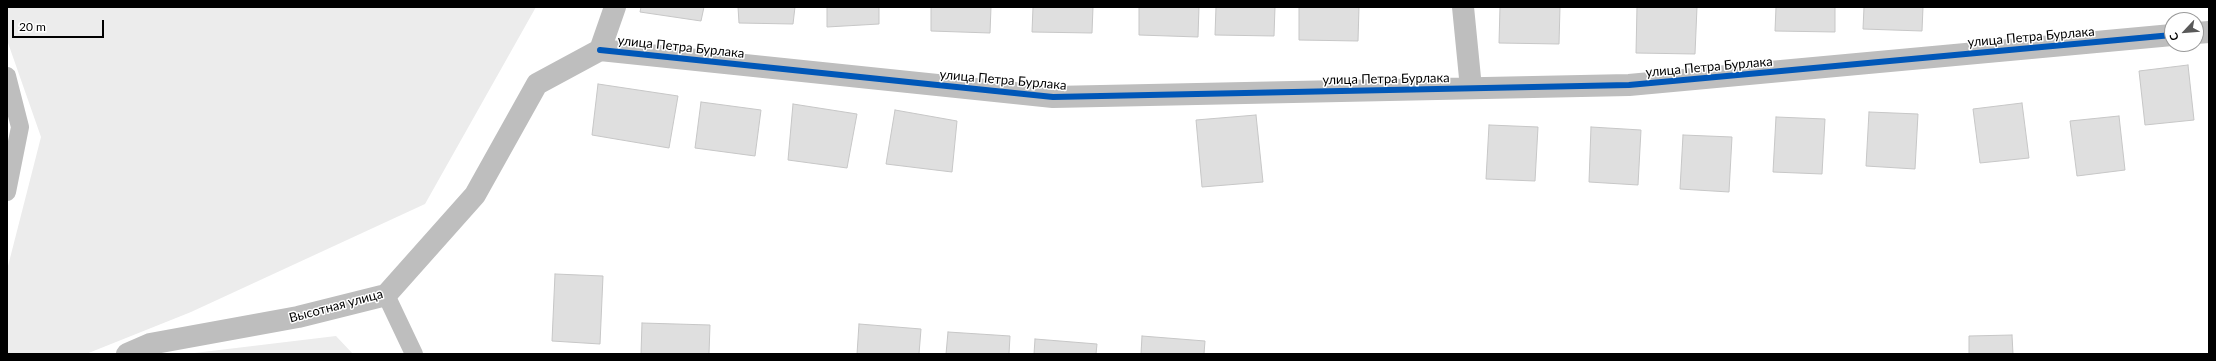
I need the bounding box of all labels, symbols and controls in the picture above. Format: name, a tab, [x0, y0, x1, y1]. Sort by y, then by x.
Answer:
scale bar	[14, 12, 106, 38]
north arrow	[2164, 12, 2204, 52]
text: 20 m	[19, 19, 46, 34]
street label: улица Петра Бурлака	[1967, 24, 2095, 50]
text: С	[2166, 31, 2181, 43]
street label: улица Петра Бурлака	[617, 33, 745, 61]
street label: улица Петра Бурлака	[1645, 54, 1773, 80]
street label: улица Петра Бурлака	[939, 67, 1067, 93]
street label: улица Петра Бурлака	[1322, 70, 1450, 88]
street label: Высотная улица	[287, 286, 385, 326]

